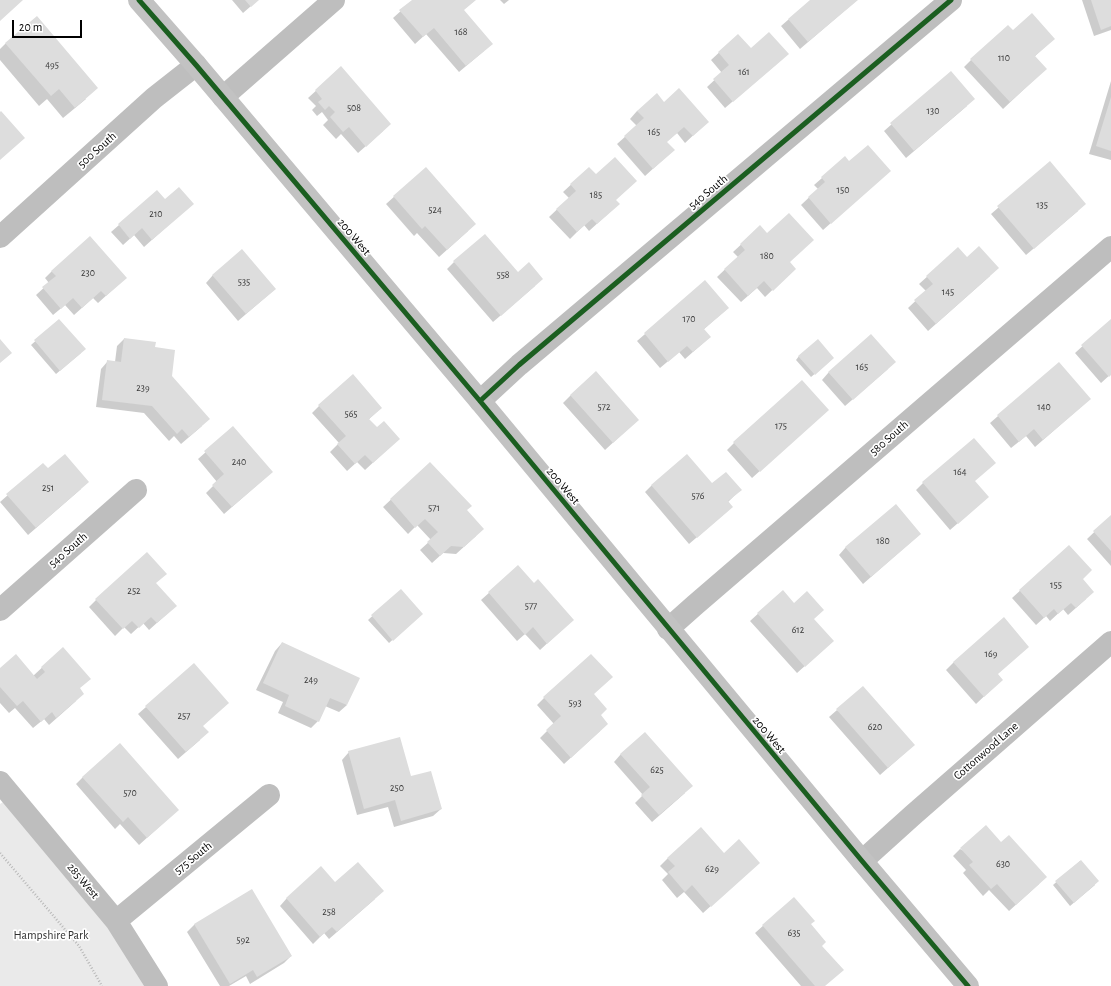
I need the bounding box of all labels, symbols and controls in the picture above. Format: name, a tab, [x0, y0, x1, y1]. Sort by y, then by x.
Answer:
scale bar	[14, 12, 84, 38]
text: 20 m	[19, 21, 42, 33]
house number: 168	[455, 26, 467, 38]
house number: 110	[998, 52, 1010, 64]
house number: 495	[45, 59, 59, 71]
house number: 161	[738, 66, 750, 78]
house number: 508	[347, 102, 361, 114]
house number: 130	[927, 105, 939, 117]
house number: 165	[648, 126, 660, 138]
street label: 500 South	[75, 129, 119, 171]
street label: 540 South	[686, 172, 730, 212]
house number: 150	[837, 184, 849, 196]
house number: 185	[590, 189, 602, 201]
house number: 135	[1036, 199, 1048, 211]
house number: 524	[428, 204, 442, 216]
house number: 210	[149, 208, 163, 220]
street label: 200 West	[334, 215, 374, 259]
house number: 180	[760, 250, 774, 262]
house number: 230	[81, 267, 95, 279]
house number: 558	[496, 269, 510, 281]
house number: 535	[238, 276, 250, 288]
house number: 145	[942, 286, 954, 298]
house number: 170	[683, 313, 695, 325]
house number: 165	[856, 361, 868, 373]
house number: 239	[136, 382, 150, 394]
house number: 572	[598, 401, 610, 413]
house number: 140	[1037, 401, 1051, 413]
house number: 565	[344, 408, 358, 420]
street label: 580 South	[867, 417, 911, 459]
house number: 175	[775, 420, 787, 432]
house number: 240	[232, 456, 246, 468]
street label: 200 West	[543, 464, 583, 508]
house number: 164	[954, 466, 966, 478]
house number: 251	[42, 482, 54, 494]
house number: 576	[691, 490, 705, 502]
house number: 571	[428, 502, 440, 514]
street label: 540 South	[46, 529, 90, 571]
house number: 180	[876, 535, 890, 547]
house number: 155	[1050, 579, 1062, 591]
house number: 252	[127, 585, 141, 597]
house number: 577	[525, 600, 537, 612]
house number: 612	[792, 624, 804, 636]
house number: 169	[985, 648, 997, 660]
house number: 249	[304, 674, 318, 686]
house number: 593	[569, 697, 581, 709]
house number: 257	[178, 710, 190, 722]
street label: 200 West	[749, 713, 789, 757]
street label: Cottonwood Lane	[951, 719, 1021, 783]
house number: 620	[868, 721, 882, 733]
house number: 625	[650, 764, 664, 776]
house number: 250	[390, 782, 404, 794]
house number: 570	[123, 787, 137, 799]
street label: 575 South	[171, 838, 215, 878]
house number: 630	[996, 858, 1010, 870]
street label: 285 West	[64, 860, 102, 902]
house number: 629	[705, 863, 719, 875]
house number: 258	[322, 906, 336, 918]
house number: 635	[788, 927, 800, 939]
park label: Hampshire Park	[14, 928, 88, 942]
house number: 592	[236, 934, 250, 946]

